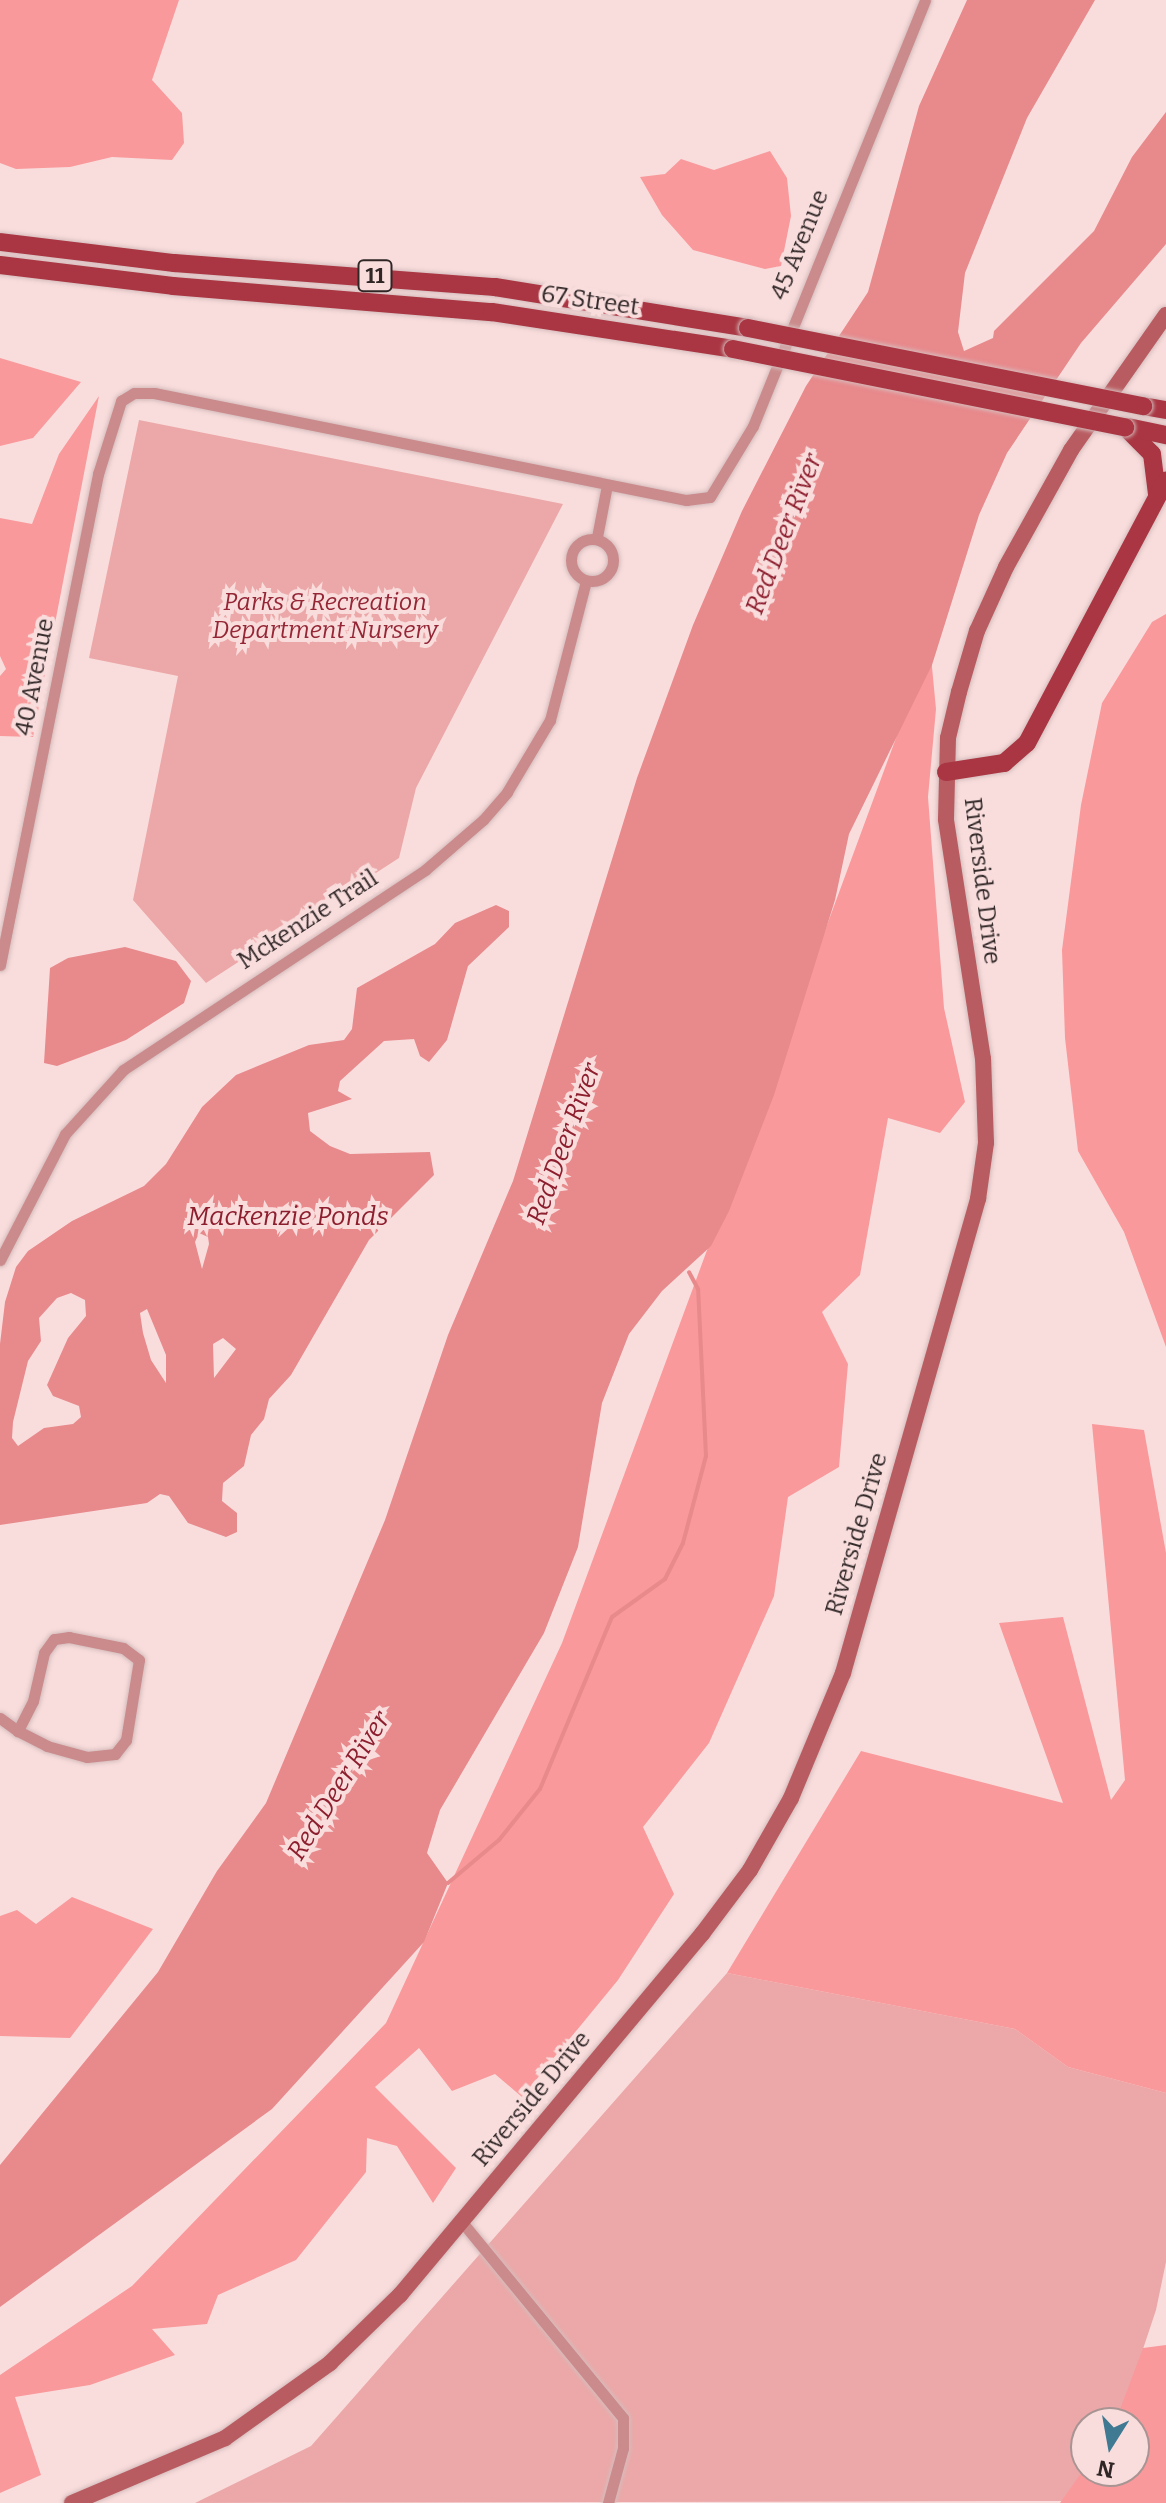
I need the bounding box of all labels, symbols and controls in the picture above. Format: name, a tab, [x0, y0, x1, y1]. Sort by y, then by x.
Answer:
street label: 45 Avenue	[765, 186, 835, 304]
road number: 11	[357, 258, 393, 294]
street label: 67 Street	[539, 280, 641, 322]
water label: Red Deer River	[739, 450, 829, 618]
park label: Parks & Recreation Department Nursery	[212, 589, 438, 645]
street label: 40 Avenue	[10, 616, 60, 738]
street label: Riverside Drive	[957, 796, 1007, 966]
street label: Mckenzie Trail	[233, 864, 383, 976]
water label: Red Deer River	[520, 1059, 608, 1229]
water label: Mackenzie Ponds	[187, 1201, 389, 1233]
street label: Riverside Drive	[820, 1449, 894, 1619]
water label: Red Deer River	[281, 1706, 397, 1866]
street label: Riverside Drive	[467, 2026, 597, 2172]
north arrow	[1070, 2407, 1150, 2487]
text: N	[1095, 2454, 1117, 2484]

